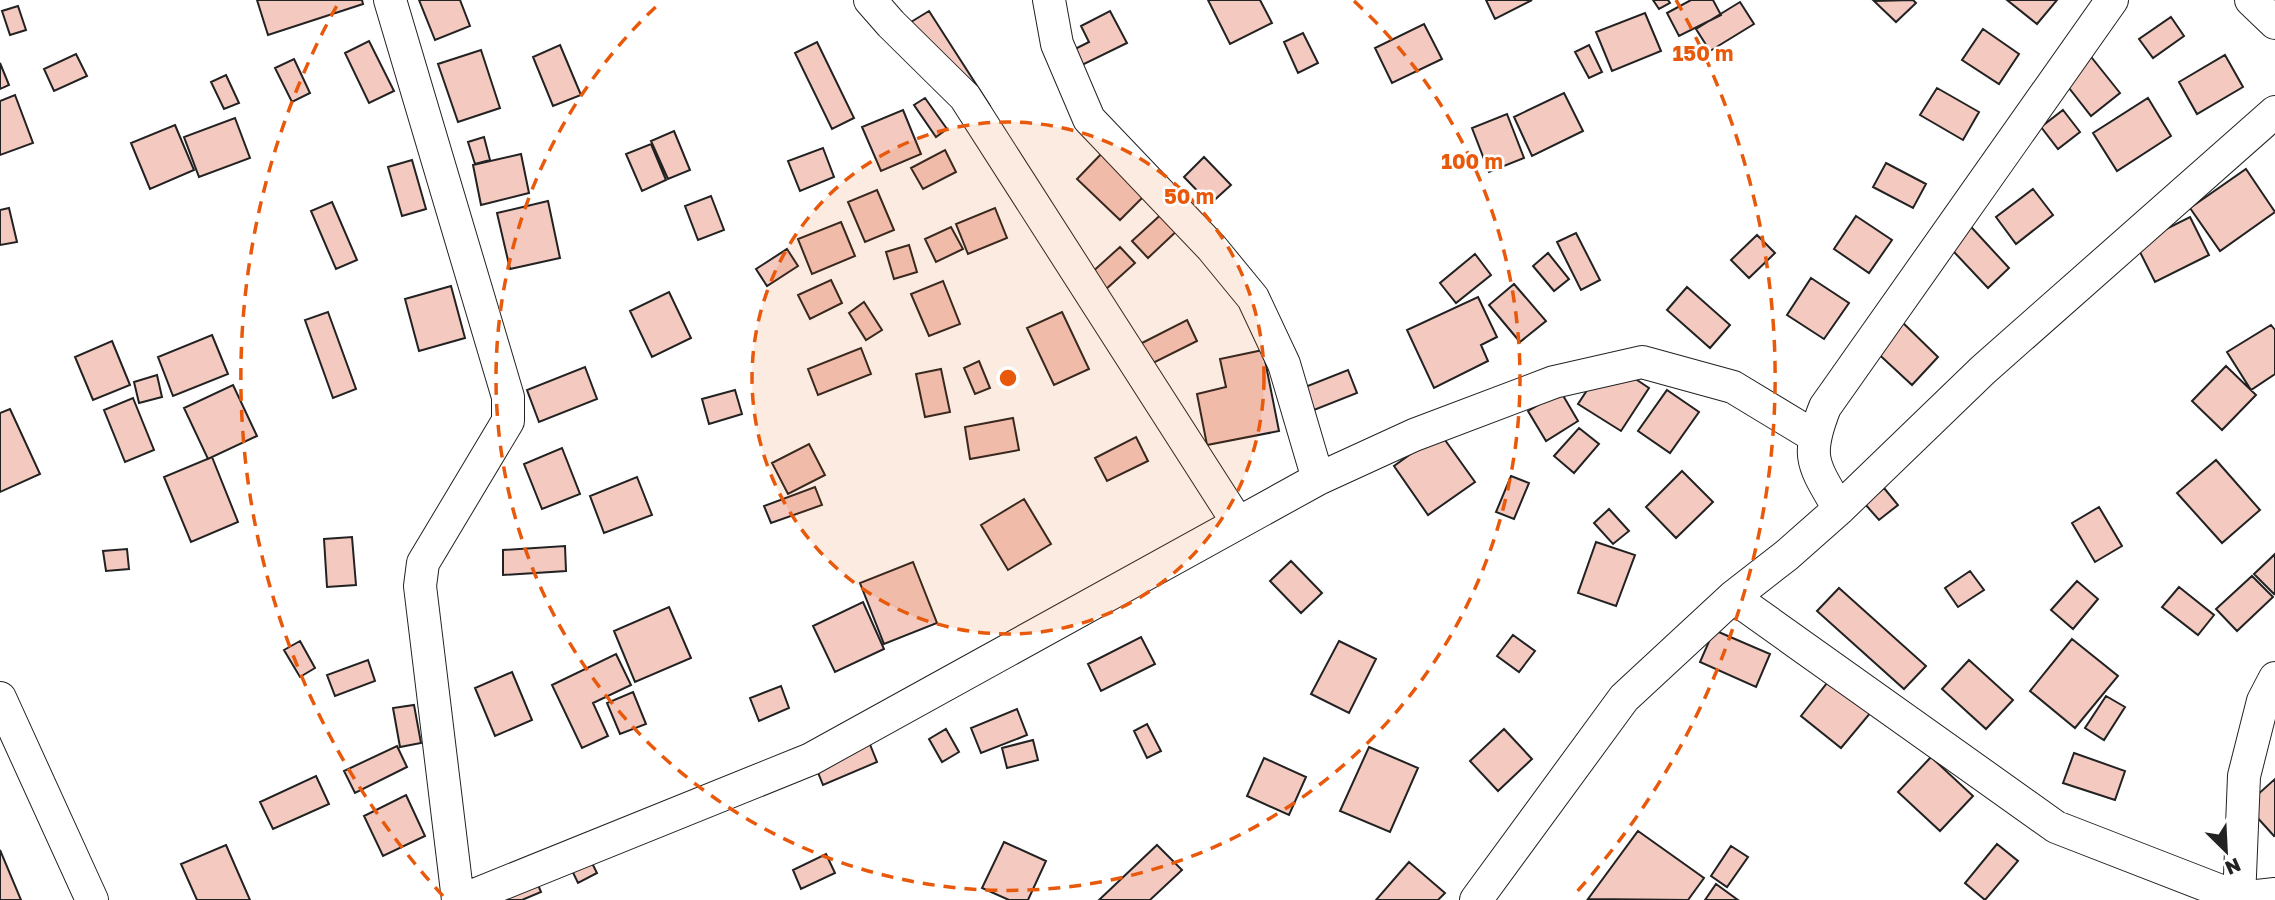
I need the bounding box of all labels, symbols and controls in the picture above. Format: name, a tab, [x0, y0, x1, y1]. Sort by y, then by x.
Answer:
text: 150 m	[1673, 40, 1733, 66]
text: 100 m	[1441, 148, 1503, 174]
text: 50 m	[1164, 183, 1214, 209]
centre of rings	[996, 366, 1020, 390]
north arrow	[2191, 816, 2261, 886]
text: N	[2222, 854, 2244, 880]

